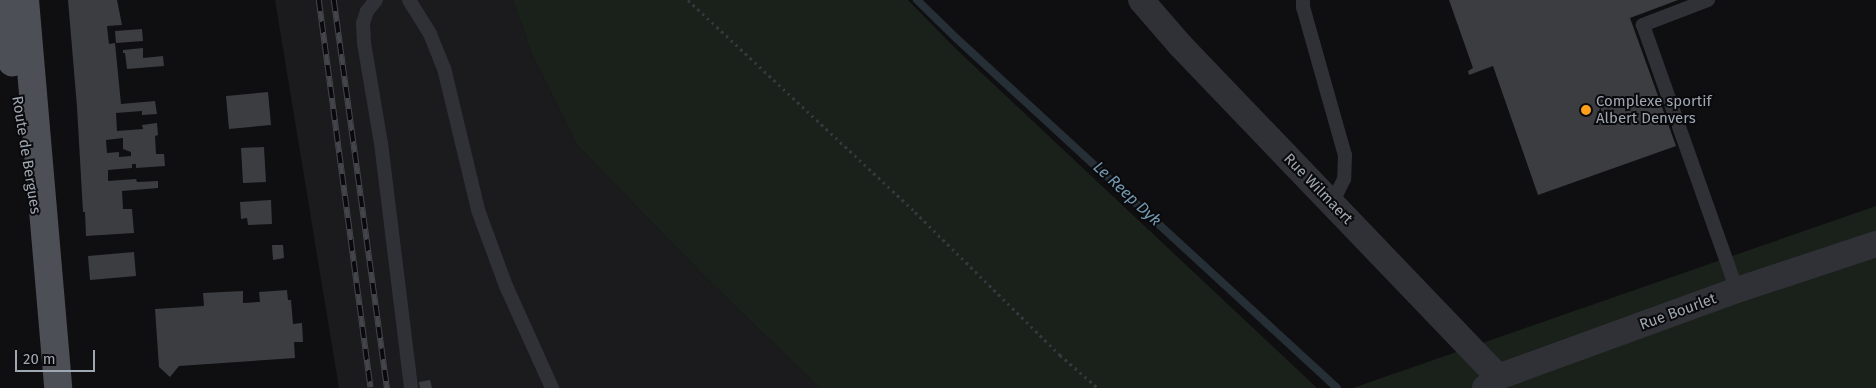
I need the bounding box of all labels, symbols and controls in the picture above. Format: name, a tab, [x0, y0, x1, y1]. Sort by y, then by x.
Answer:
place label: Complexe sportif Albert Denvers	[1596, 92, 1711, 127]
street label: Route de Bergues	[8, 95, 44, 215]
marker: Complexe sportif Albert Denvers	[1580, 104, 1592, 116]
street label: Rue Wilmaert	[1280, 150, 1356, 228]
water label: Le Reep Dyk	[1089, 158, 1165, 230]
street label: Rue Bourlet	[1637, 290, 1719, 334]
scale bar	[18, 340, 98, 372]
text: 20 m	[23, 350, 56, 368]

